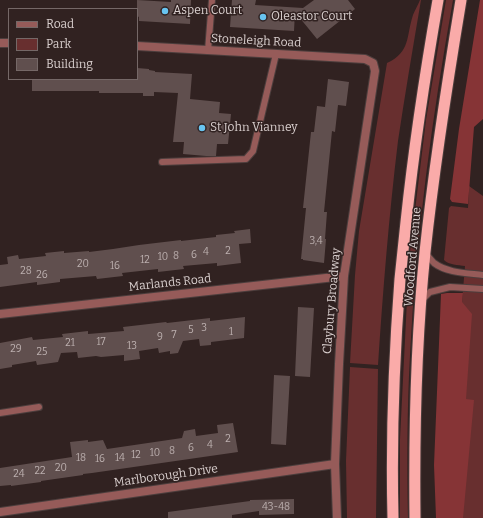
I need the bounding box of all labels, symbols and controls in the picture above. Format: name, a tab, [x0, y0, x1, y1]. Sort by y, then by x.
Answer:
place label: Aspen Court	[173, 4, 242, 18]
marker: Aspen Court	[160, 6, 170, 16]
legend	[8, 8, 138, 80]
place label: Oleastor Court	[271, 10, 352, 24]
marker: Oleastor Court	[258, 12, 268, 22]
text: Road	[46, 17, 74, 31]
street label: Stoneleigh Road	[210, 31, 302, 51]
text: Park	[46, 37, 71, 51]
text: Building	[46, 57, 93, 71]
place label: St John Vianney	[210, 121, 298, 135]
marker: St John Vianney	[197, 123, 207, 133]
street label: Woodford Avenue	[401, 207, 425, 307]
house number: 3,4	[309, 235, 323, 247]
house number: 2	[225, 245, 231, 257]
house number: 4	[203, 246, 209, 258]
street label: Claybury Broadway	[320, 247, 344, 355]
house number: 6	[191, 249, 197, 261]
house number: 8	[173, 250, 179, 262]
house number: 10	[158, 251, 168, 263]
house number: 12	[140, 254, 150, 266]
house number: 20	[77, 258, 89, 270]
house number: 16	[110, 260, 120, 272]
house number: 28	[20, 265, 32, 277]
house number: 26	[36, 269, 48, 281]
street label: Marlands Road	[128, 271, 212, 295]
house number: 3	[201, 322, 207, 334]
house number: 5	[188, 324, 194, 336]
house number: 1	[229, 326, 233, 338]
house number: 7	[171, 329, 177, 341]
house number: 9	[157, 331, 163, 343]
house number: 17	[97, 336, 105, 348]
house number: 21	[65, 337, 75, 349]
house number: 13	[127, 340, 137, 352]
house number: 29	[10, 343, 22, 355]
house number: 25	[37, 346, 47, 358]
house number: 2	[225, 433, 231, 445]
house number: 4	[207, 439, 213, 451]
house number: 6	[188, 442, 194, 454]
house number: 8	[169, 445, 175, 457]
house number: 10	[150, 447, 160, 459]
house number: 12	[131, 449, 141, 461]
house number: 18	[76, 452, 86, 464]
house number: 14	[115, 452, 125, 464]
house number: 16	[95, 453, 105, 465]
house number: 20	[55, 462, 67, 474]
street label: Marlborough Drive	[113, 462, 219, 490]
house number: 22	[35, 465, 45, 477]
house number: 24	[13, 468, 25, 480]
house number: 43-48	[262, 501, 290, 513]

